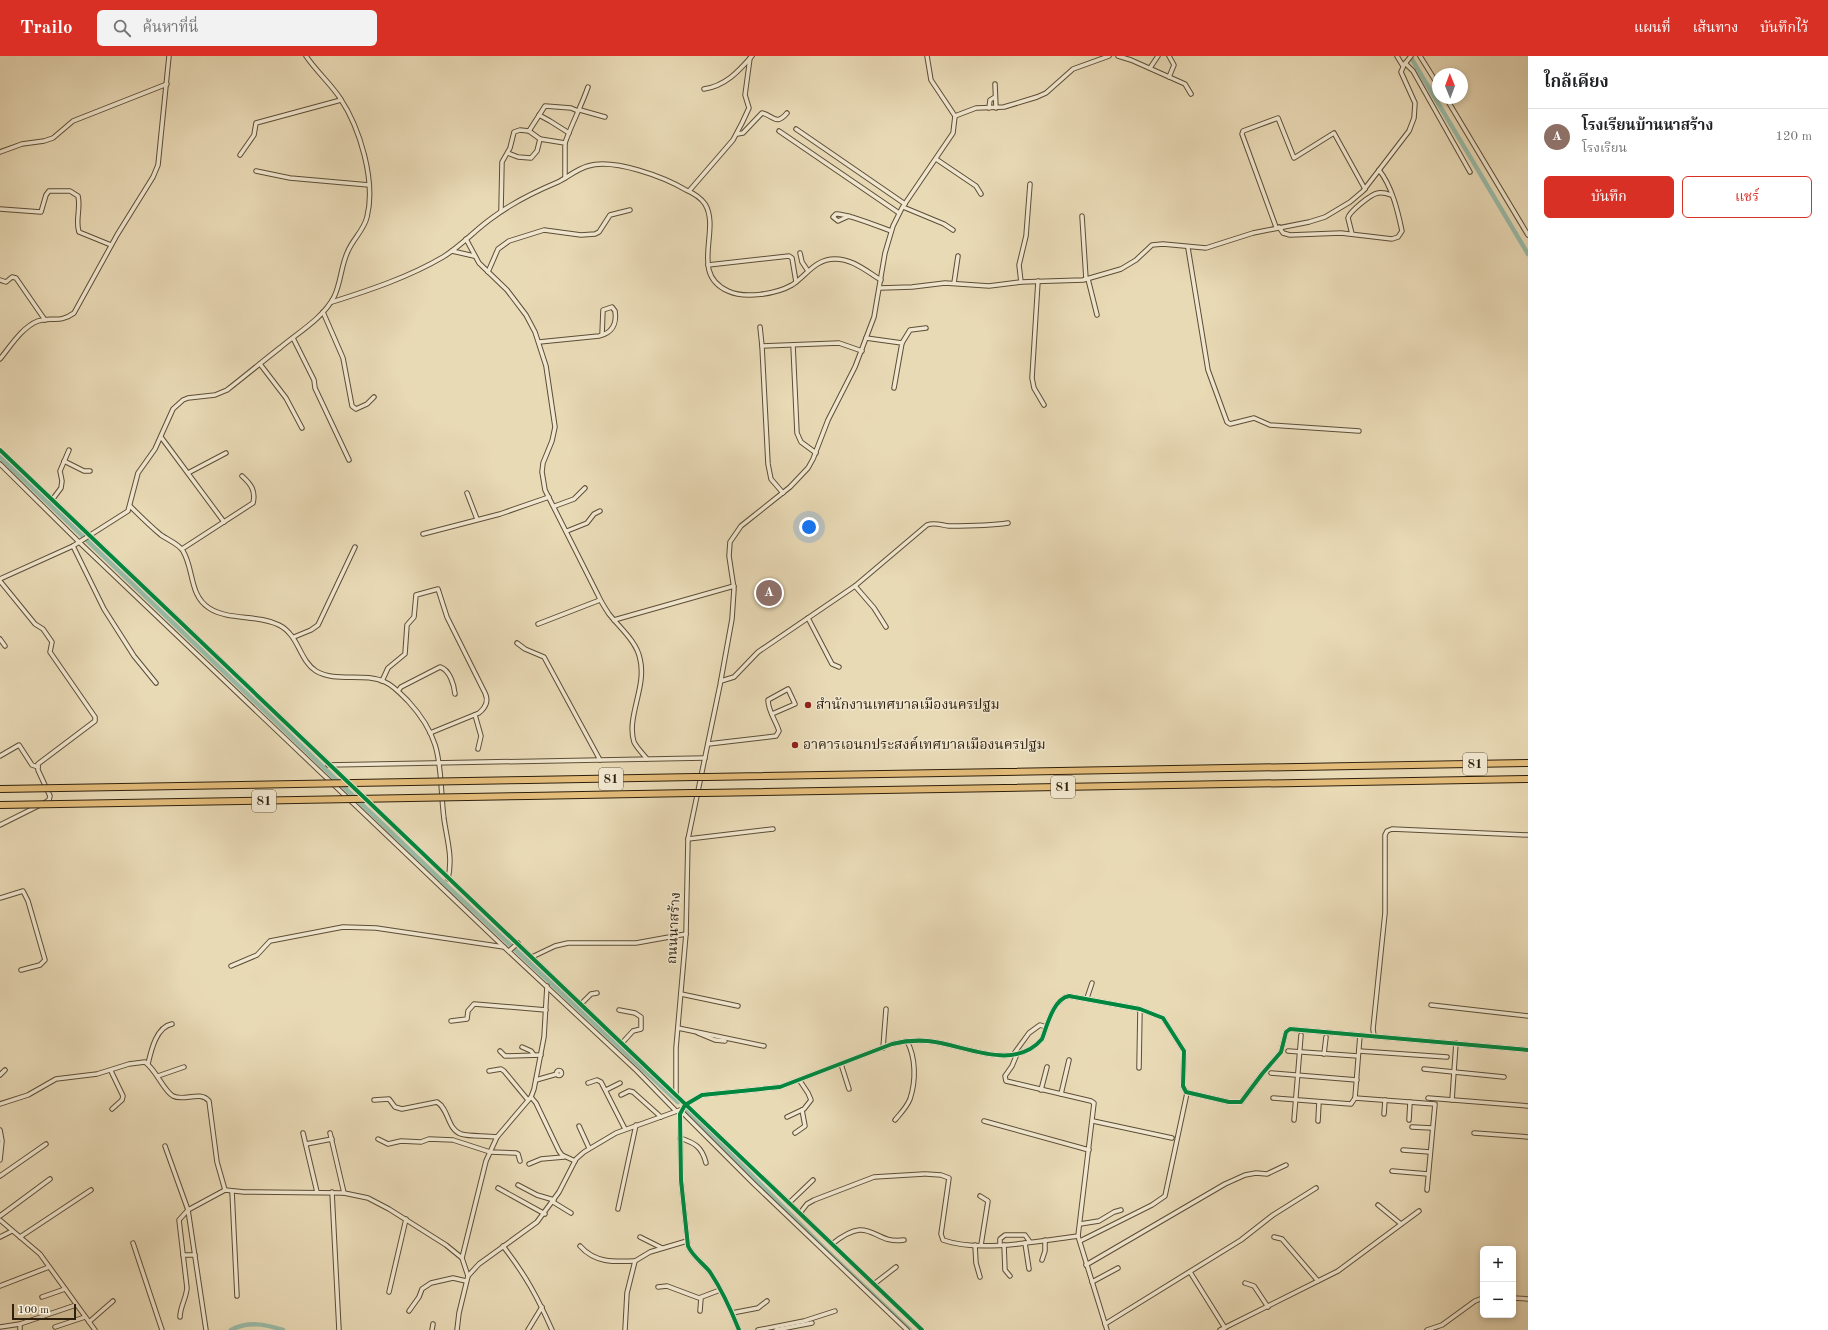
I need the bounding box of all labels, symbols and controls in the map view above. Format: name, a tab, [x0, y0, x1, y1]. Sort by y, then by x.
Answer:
search box	[97, 10, 377, 46]
icon: search	[111, 17, 133, 39]
text: Trailo	[20, 19, 73, 38]
text: ค้นหาที่นี่	[143, 21, 198, 36]
text: แผนที่	[1634, 21, 1671, 35]
text: เส้นทาง	[1693, 21, 1738, 35]
text: บันทึกไว้	[1760, 21, 1808, 35]
north arrow	[1432, 68, 1468, 104]
text: ใกล้เคียง	[1544, 74, 1609, 91]
text: โรงเรียนบ้านนาสร้าง	[1582, 119, 1713, 134]
text: A	[1552, 130, 1562, 143]
text: 120 m	[1775, 130, 1812, 143]
text: โรงเรียน	[1582, 142, 1627, 155]
button: บันทึก	[1544, 176, 1674, 218]
button: แชร์	[1682, 176, 1812, 218]
your location	[799, 517, 819, 537]
pin: A	[756, 578, 782, 608]
place label: สำนักงานเทศบาลเมืองนครปฐม	[816, 697, 1000, 712]
marker: สำนักงานเทศบาลเมืองนครปฐม	[803, 700, 813, 710]
place label: อาคารเอนกประสงค์เทศบาลเมืองนครปฐม	[803, 735, 1046, 752]
marker: อาคารเอนกประสงค์เทศบาลเมืองนครปฐม	[790, 740, 800, 750]
road number: 81	[1463, 753, 1487, 775]
road number: 81	[599, 768, 623, 790]
road number: 81	[1051, 776, 1075, 798]
road number: 81	[252, 790, 276, 812]
street label: ถนนนาสร้าง	[663, 892, 683, 964]
map controls	[1480, 1246, 1516, 1318]
button: +	[1480, 1246, 1516, 1282]
button: −	[1480, 1282, 1516, 1318]
scale bar	[12, 1302, 76, 1321]
text: 100 m	[18, 1305, 49, 1316]

